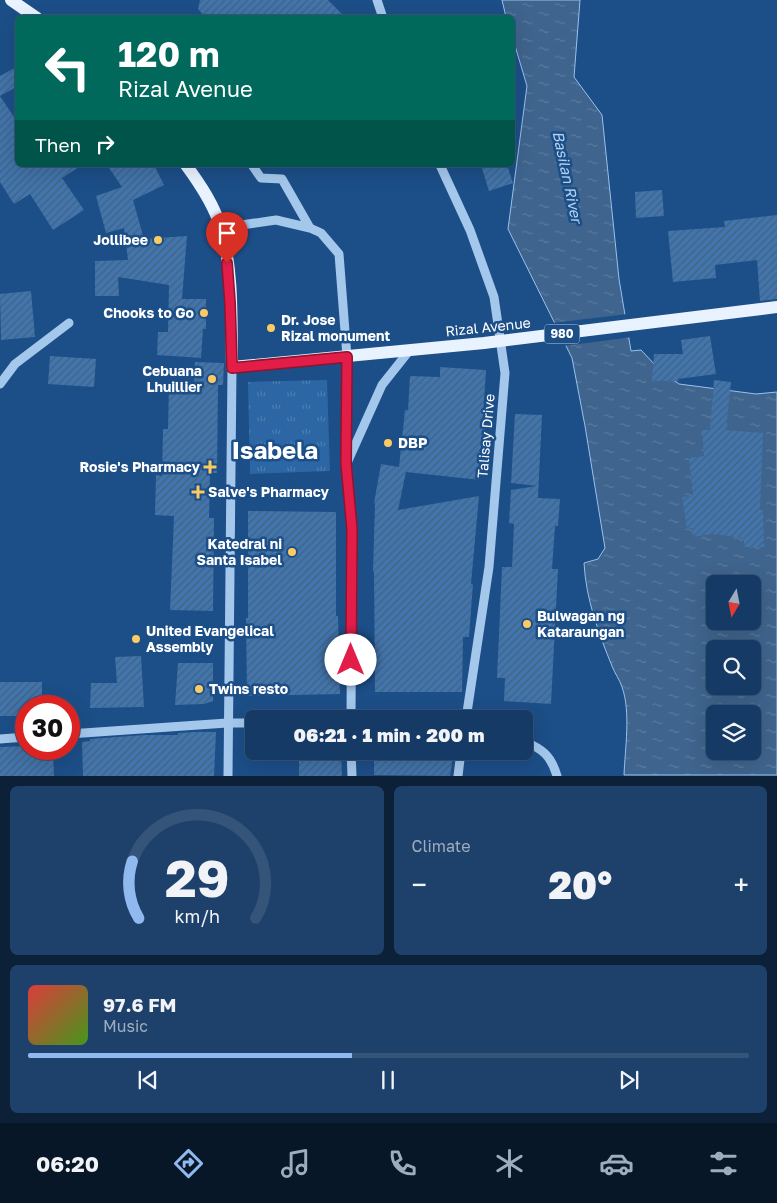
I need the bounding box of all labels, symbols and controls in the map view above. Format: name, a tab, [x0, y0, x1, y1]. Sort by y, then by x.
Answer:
text: 120 m	[118, 33, 220, 75]
icon: left	[35, 35, 100, 100]
text: Rizal Avenue	[118, 75, 253, 102]
water label: Basilan River	[549, 129, 587, 227]
icon: right	[91, 130, 119, 158]
text: Then	[35, 133, 81, 156]
pin	[206, 212, 248, 263]
icon: arrive	[213, 219, 241, 247]
place label: Jollibee	[93, 231, 148, 248]
marker: Jollibee	[152, 234, 164, 246]
place label: Chooks to Go	[103, 304, 194, 321]
marker: Chooks to Go	[198, 307, 210, 319]
place label: Dr. Jose Rizal monument	[281, 311, 390, 344]
street label: Rizal Avenue	[444, 314, 531, 339]
marker: Dr. Jose Rizal monument	[265, 322, 277, 334]
road number: 980	[544, 324, 580, 344]
place label: Cebuana Lhuillier	[142, 362, 203, 395]
marker: Cebuana Lhuillier	[206, 373, 218, 385]
street label: Talisay Drive	[473, 393, 498, 479]
place label: DBP	[398, 434, 427, 451]
district label: Isabela	[232, 435, 318, 464]
marker: DBP	[382, 437, 394, 449]
place label: Rosie's Pharmacy	[80, 458, 201, 475]
marker: Rosie's Pharmacy	[204, 461, 216, 473]
place label: Salve's Pharmacy	[208, 483, 329, 500]
marker: Salve's Pharmacy	[192, 486, 204, 498]
place label: Katedral ni Santa Isabel	[197, 535, 282, 568]
marker: Katedral ni Santa Isabel	[286, 546, 298, 558]
north arrow	[706, 575, 761, 630]
map controls	[706, 575, 761, 760]
place label: Bulwagan ng Kataraungan	[537, 607, 625, 640]
marker: Bulwagan ng Kataraungan	[521, 618, 533, 630]
place label: United Evangelical Assembly	[146, 622, 274, 655]
marker: United Evangelical Assembly	[130, 633, 142, 645]
position arrow	[324, 633, 376, 685]
button: search	[706, 640, 761, 695]
place label: Twins resto	[209, 680, 288, 697]
marker: Twins resto	[193, 683, 205, 695]
speed limit sign: 30	[15, 695, 80, 760]
button: layers	[706, 705, 761, 760]
text: 06:21 · 1 min · 200 m	[294, 723, 484, 746]
text: Climate	[412, 836, 471, 856]
text: 29	[164, 846, 229, 908]
text: 20°	[549, 862, 612, 907]
text: −	[412, 868, 427, 901]
text: +	[734, 868, 749, 901]
text: km/h	[174, 905, 219, 927]
text: 97.6 FM	[103, 993, 177, 1016]
text: Music	[103, 1016, 148, 1036]
icon: previous	[134, 1066, 162, 1094]
icon: pause	[374, 1066, 402, 1094]
icon: next	[615, 1066, 643, 1094]
icon: directions	[171, 1146, 206, 1181]
icon: music	[278, 1146, 313, 1181]
icon: phone	[385, 1146, 420, 1181]
icon: climate	[492, 1146, 527, 1181]
icon: car	[599, 1146, 634, 1181]
icon: filters	[706, 1146, 741, 1181]
text: 06:20	[36, 1150, 99, 1177]

